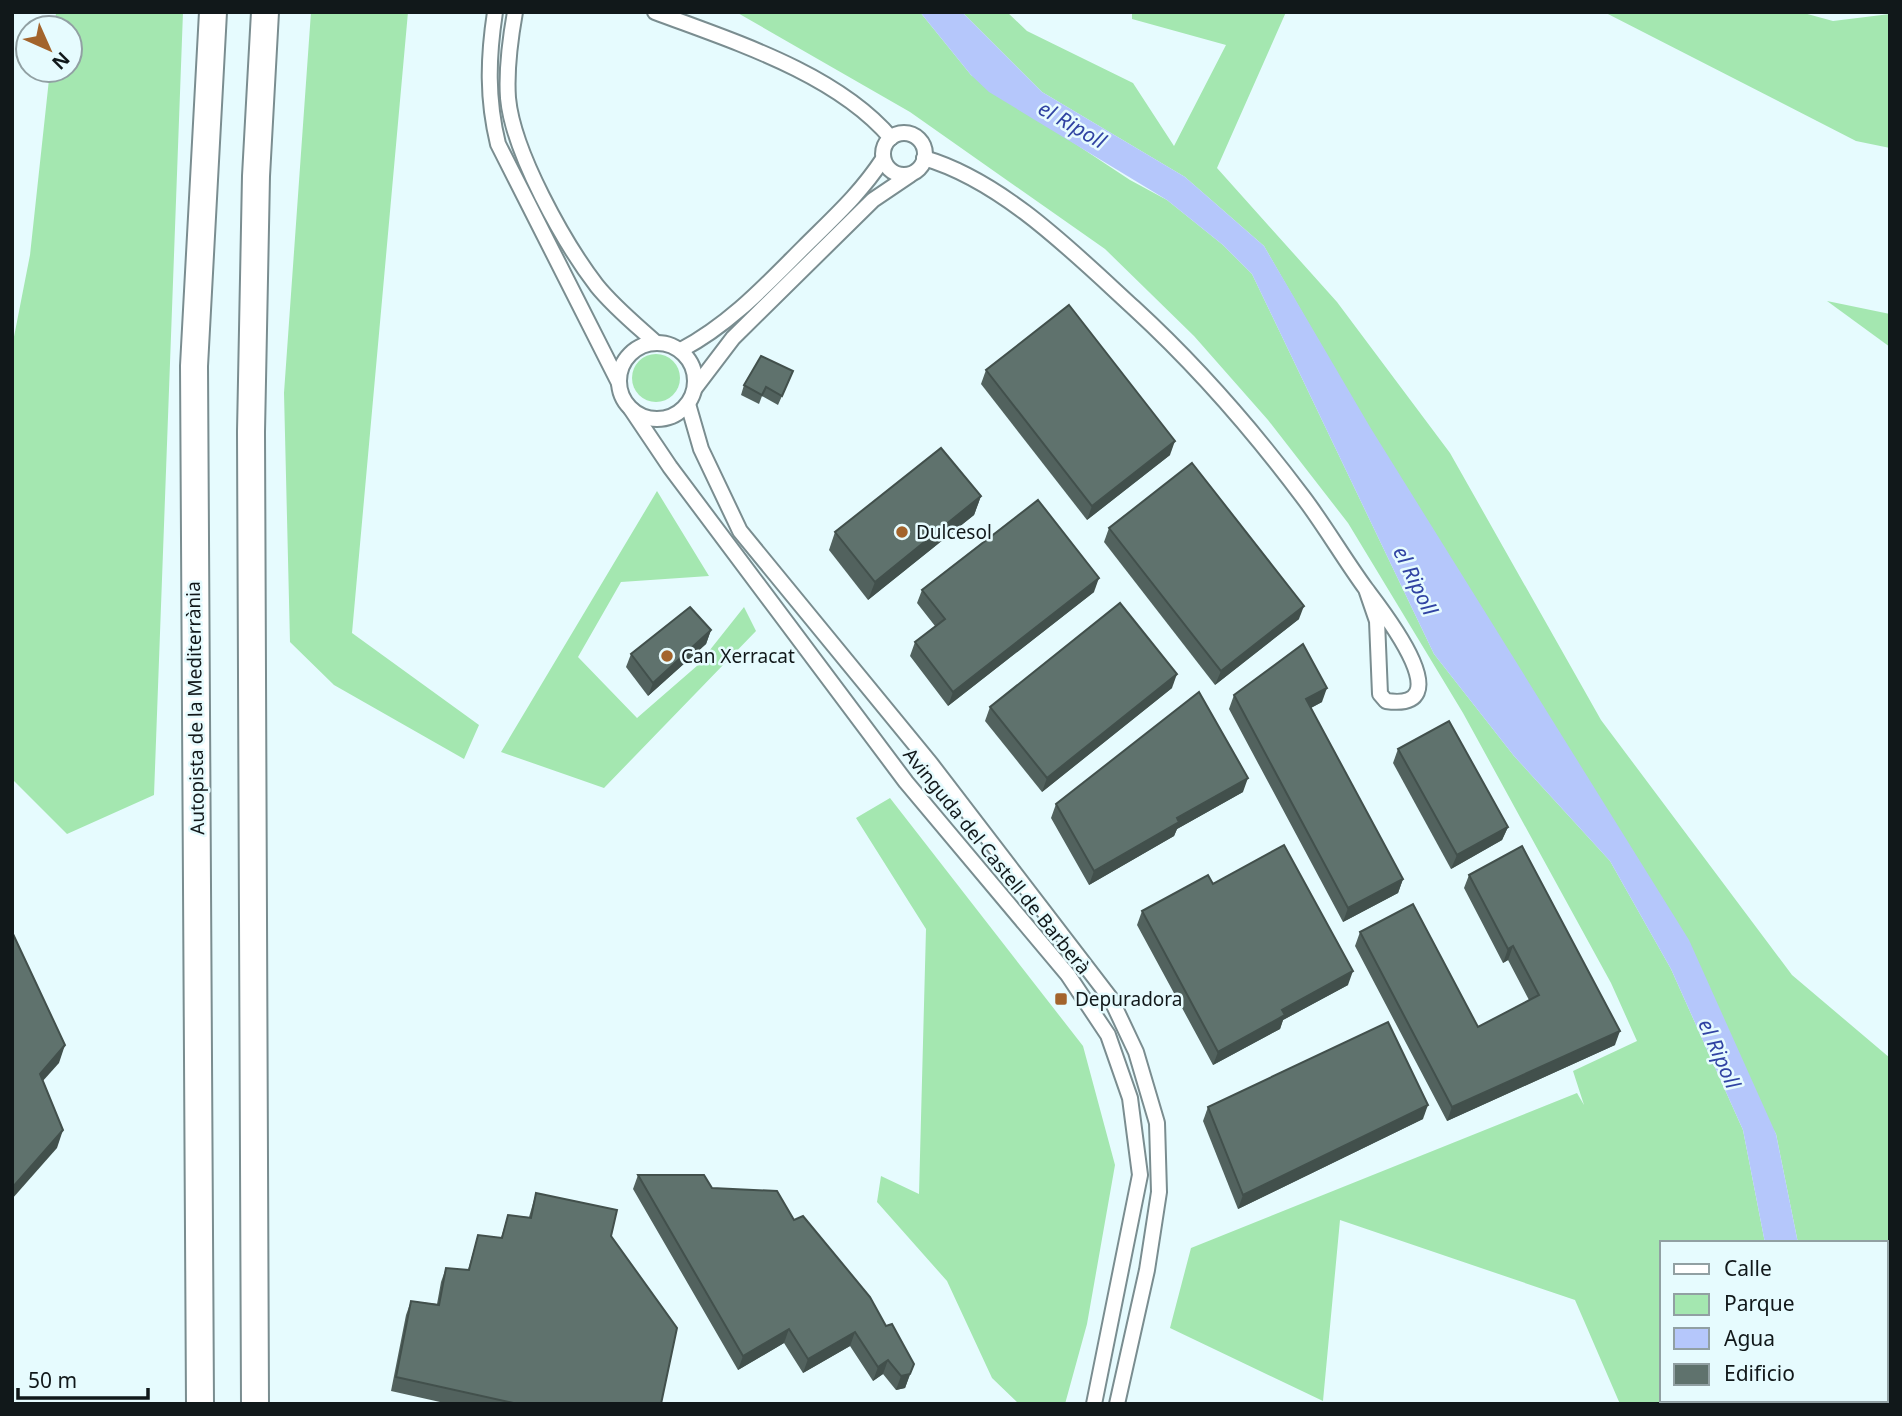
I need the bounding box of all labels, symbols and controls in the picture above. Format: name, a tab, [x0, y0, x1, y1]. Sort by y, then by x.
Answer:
north arrow	[14, 14, 84, 84]
text: N	[46, 46, 76, 76]
water label: el Ripoll	[1034, 94, 1112, 155]
place label: Dulcesol	[916, 519, 992, 545]
marker: Dulcesol	[894, 524, 910, 540]
water label: el Ripoll	[1387, 541, 1445, 620]
street label: Autopista de la Mediterrània	[180, 581, 210, 835]
place label: Can Xerracat	[681, 643, 795, 669]
marker: Can Xerracat	[659, 648, 675, 664]
street label: Avinguda del Castell de Barberà	[897, 742, 1097, 980]
place label: Depuradora	[1075, 986, 1182, 1012]
marker: Depuradora	[1053, 991, 1069, 1007]
water label: el Ripoll	[1692, 1014, 1748, 1093]
legend	[1660, 1241, 1888, 1402]
text: Calle	[1724, 1254, 1772, 1282]
text: Parque	[1724, 1289, 1794, 1317]
text: Agua	[1724, 1324, 1775, 1352]
scale bar	[18, 1356, 147, 1400]
text: Edificio	[1724, 1359, 1795, 1387]
text: 50 m	[28, 1366, 77, 1394]

